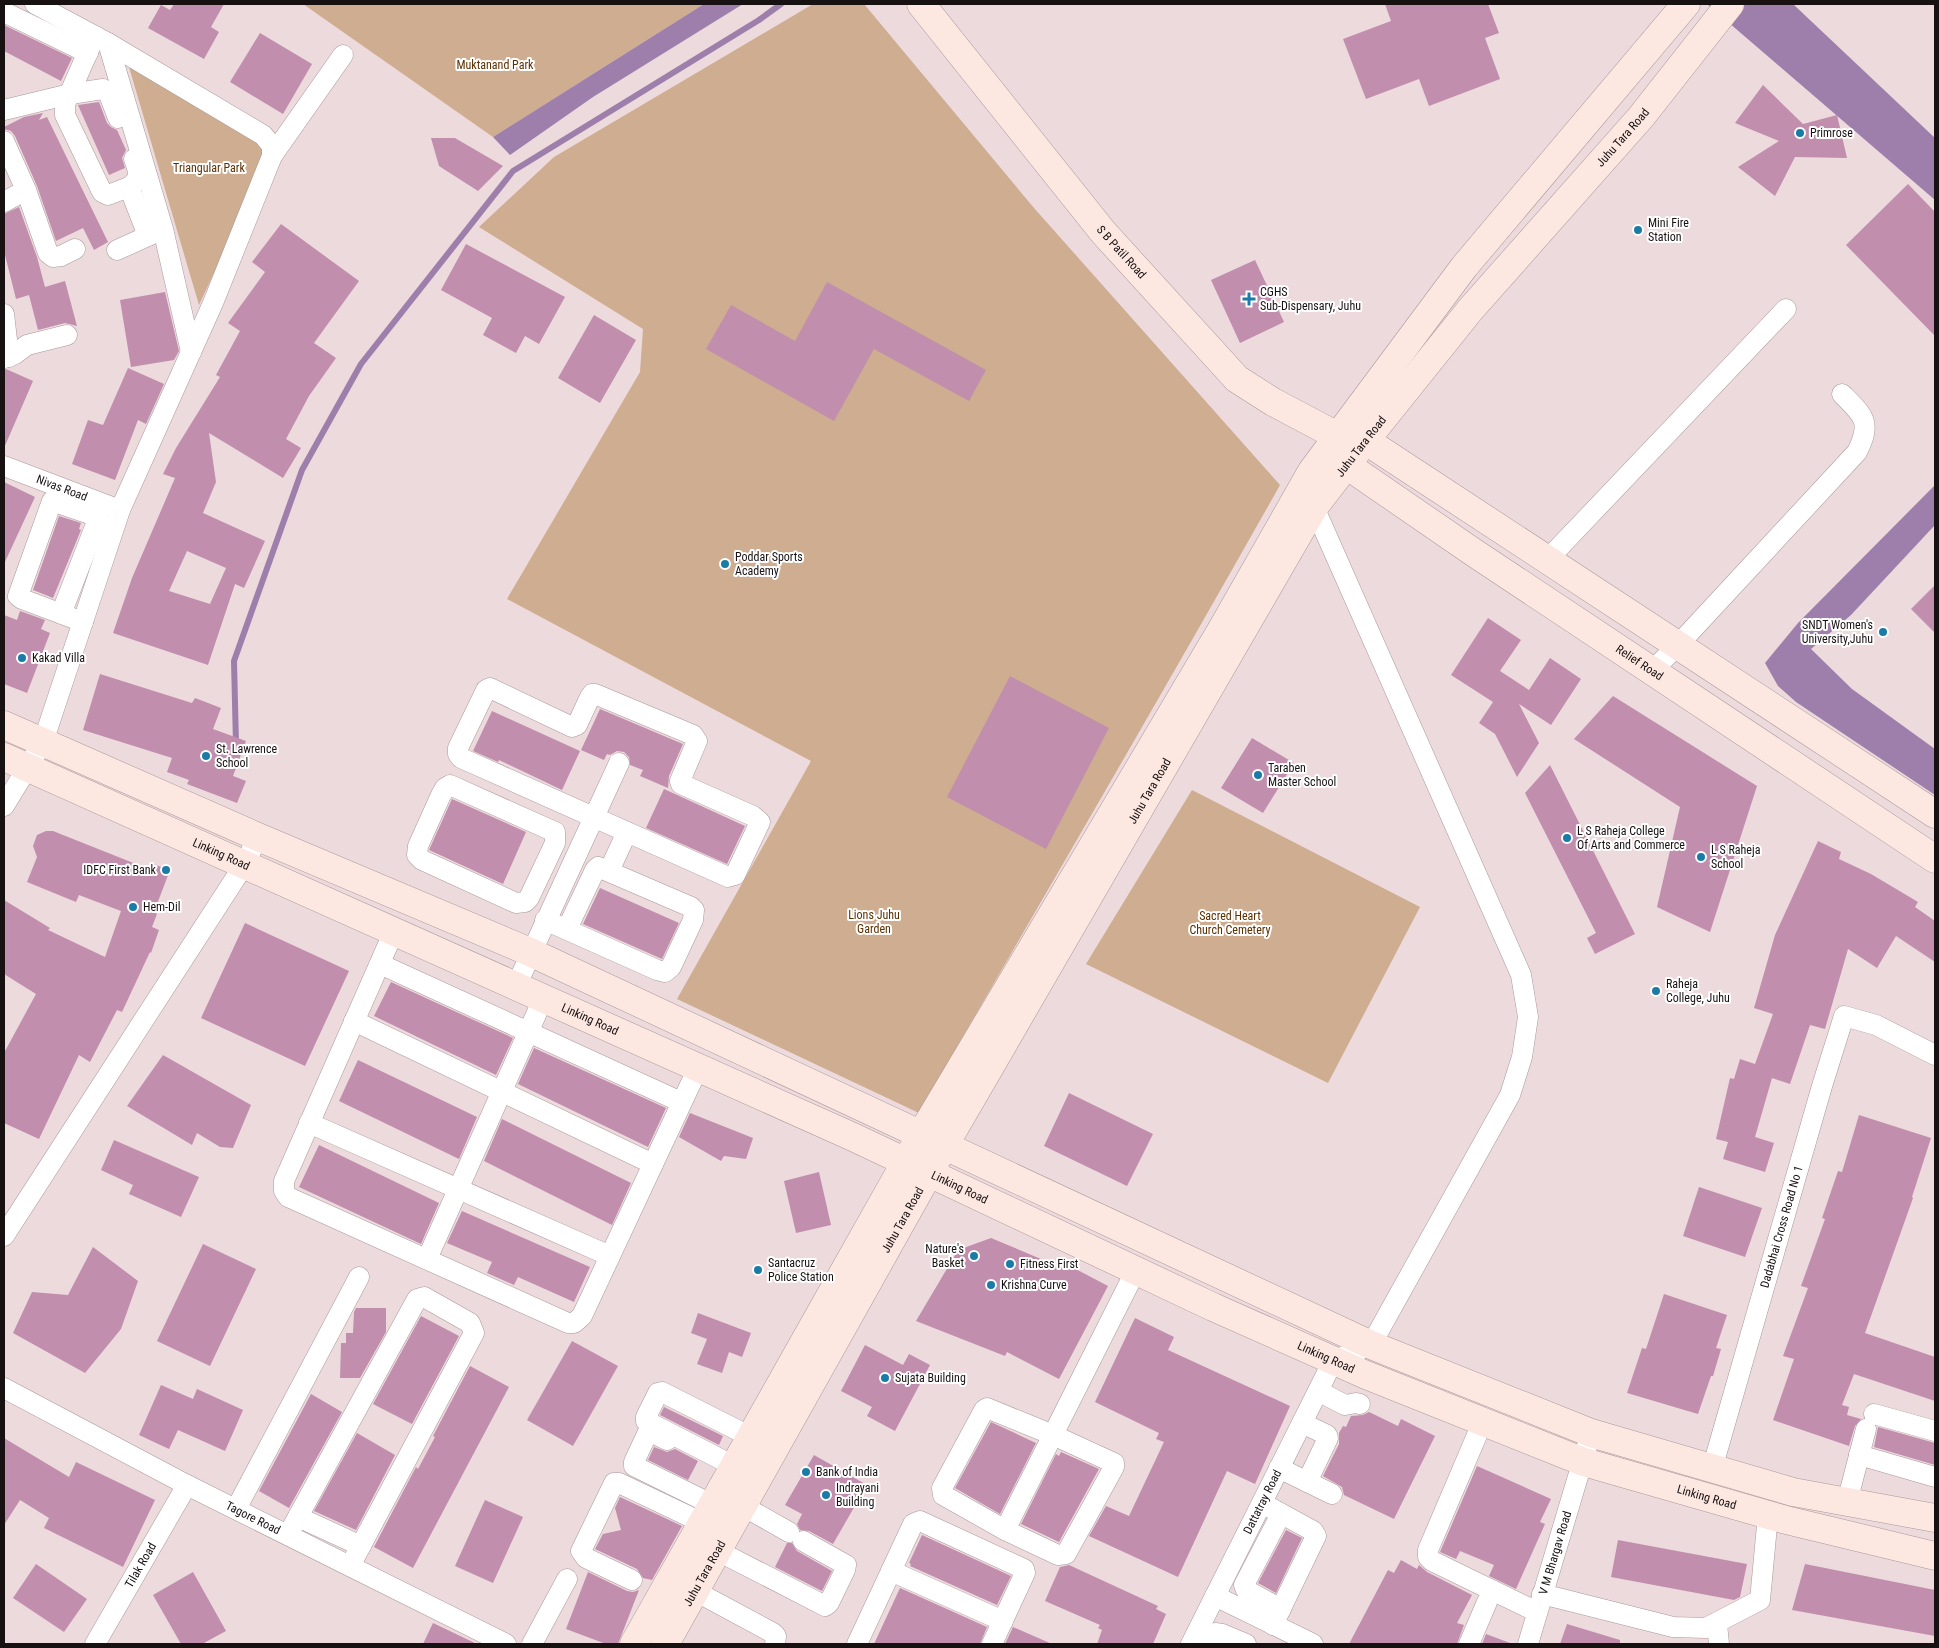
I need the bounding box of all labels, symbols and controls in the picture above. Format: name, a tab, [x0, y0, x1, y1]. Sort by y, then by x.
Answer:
park label: Muktanand Park	[456, 58, 534, 72]
street label: Juhu Tara Road	[1593, 105, 1652, 170]
place label: Primrose	[1810, 126, 1853, 140]
marker: Primrose	[1794, 127, 1806, 139]
park label: Triangular Park	[173, 161, 245, 175]
place label: Mini Fire Station	[1648, 216, 1689, 244]
street label: S B Patil Road	[1094, 223, 1149, 282]
marker: Mini Fire Station	[1632, 224, 1644, 236]
place label: CGHS Sub-Dispensary, Juhu	[1260, 285, 1361, 313]
marker: CGHS Sub-Dispensary, Juhu	[1242, 292, 1256, 306]
street label: Juhu Tara Road	[1333, 413, 1389, 479]
street label: Nivas Road	[35, 472, 89, 504]
place label: Poddar Sports Academy	[735, 550, 803, 578]
marker: Poddar Sports Academy	[719, 558, 731, 570]
place label: SNDT Women's University,Juhu	[1802, 618, 1873, 646]
marker: SNDT Women's University,Juhu	[1877, 626, 1889, 638]
street label: Relief Road	[1613, 642, 1666, 683]
place label: Kakad Villa	[32, 651, 85, 665]
marker: Kakad Villa	[16, 652, 28, 664]
place label: St. Lawrence School	[216, 742, 277, 770]
marker: St. Lawrence School	[200, 750, 212, 762]
street label: Juhu Tara Road	[1125, 756, 1174, 826]
place label: Taraben Master School	[1268, 761, 1336, 789]
marker: Taraben Master School	[1252, 769, 1264, 781]
place label: L S Raheja College Of Arts and Commerce	[1577, 824, 1685, 852]
marker: L S Raheja College Of Arts and Commerce	[1561, 832, 1573, 844]
street label: Linking Road	[190, 835, 252, 873]
place label: L S Raheja School	[1711, 843, 1761, 871]
marker: L S Raheja School	[1695, 851, 1707, 863]
place label: IDFC First Bank	[83, 863, 157, 877]
marker: IDFC First Bank	[160, 864, 172, 876]
place label: Hem-Dil	[143, 900, 180, 914]
marker: Hem-Dil	[127, 901, 139, 913]
park label: Lions Juhu Garden	[848, 908, 900, 936]
park label: Sacred Heart Church Cemetery	[1189, 909, 1271, 937]
place label: Raheja College, Juhu	[1666, 977, 1730, 1005]
marker: Raheja College, Juhu	[1650, 985, 1662, 997]
street label: Linking Road	[559, 1000, 621, 1038]
street label: Dadabhai Cross Road No 1	[1757, 1164, 1806, 1290]
street label: Linking Road	[929, 1168, 990, 1207]
street label: Juhu Tara Road	[879, 1185, 927, 1255]
place label: Nature's Basket	[925, 1242, 964, 1270]
marker: Nature's Basket	[968, 1250, 980, 1262]
place label: Santacruz Police Station	[768, 1256, 834, 1284]
place label: Fitness First	[1020, 1257, 1079, 1271]
marker: Fitness First	[1004, 1258, 1016, 1270]
marker: Santacruz Police Station	[752, 1264, 764, 1276]
place label: Krishna Curve	[1001, 1278, 1067, 1292]
marker: Krishna Curve	[985, 1279, 997, 1291]
street label: Linking Road	[1295, 1338, 1357, 1376]
place label: Sujata Building	[895, 1371, 966, 1385]
marker: Sujata Building	[879, 1372, 891, 1384]
place label: Bank of India	[816, 1465, 878, 1479]
marker: Bank of India	[800, 1466, 812, 1478]
street label: Dattatray Road	[1240, 1467, 1284, 1536]
place label: Indrayani Building	[836, 1481, 879, 1509]
street label: Linking Road	[1675, 1482, 1738, 1512]
marker: Indrayani Building	[820, 1489, 832, 1501]
street label: Tagore Road	[223, 1498, 283, 1537]
street label: V M Bhargav Road	[1536, 1509, 1574, 1596]
street label: Juhu Tara Road	[681, 1538, 729, 1609]
street label: Tilak Road	[122, 1540, 159, 1590]

